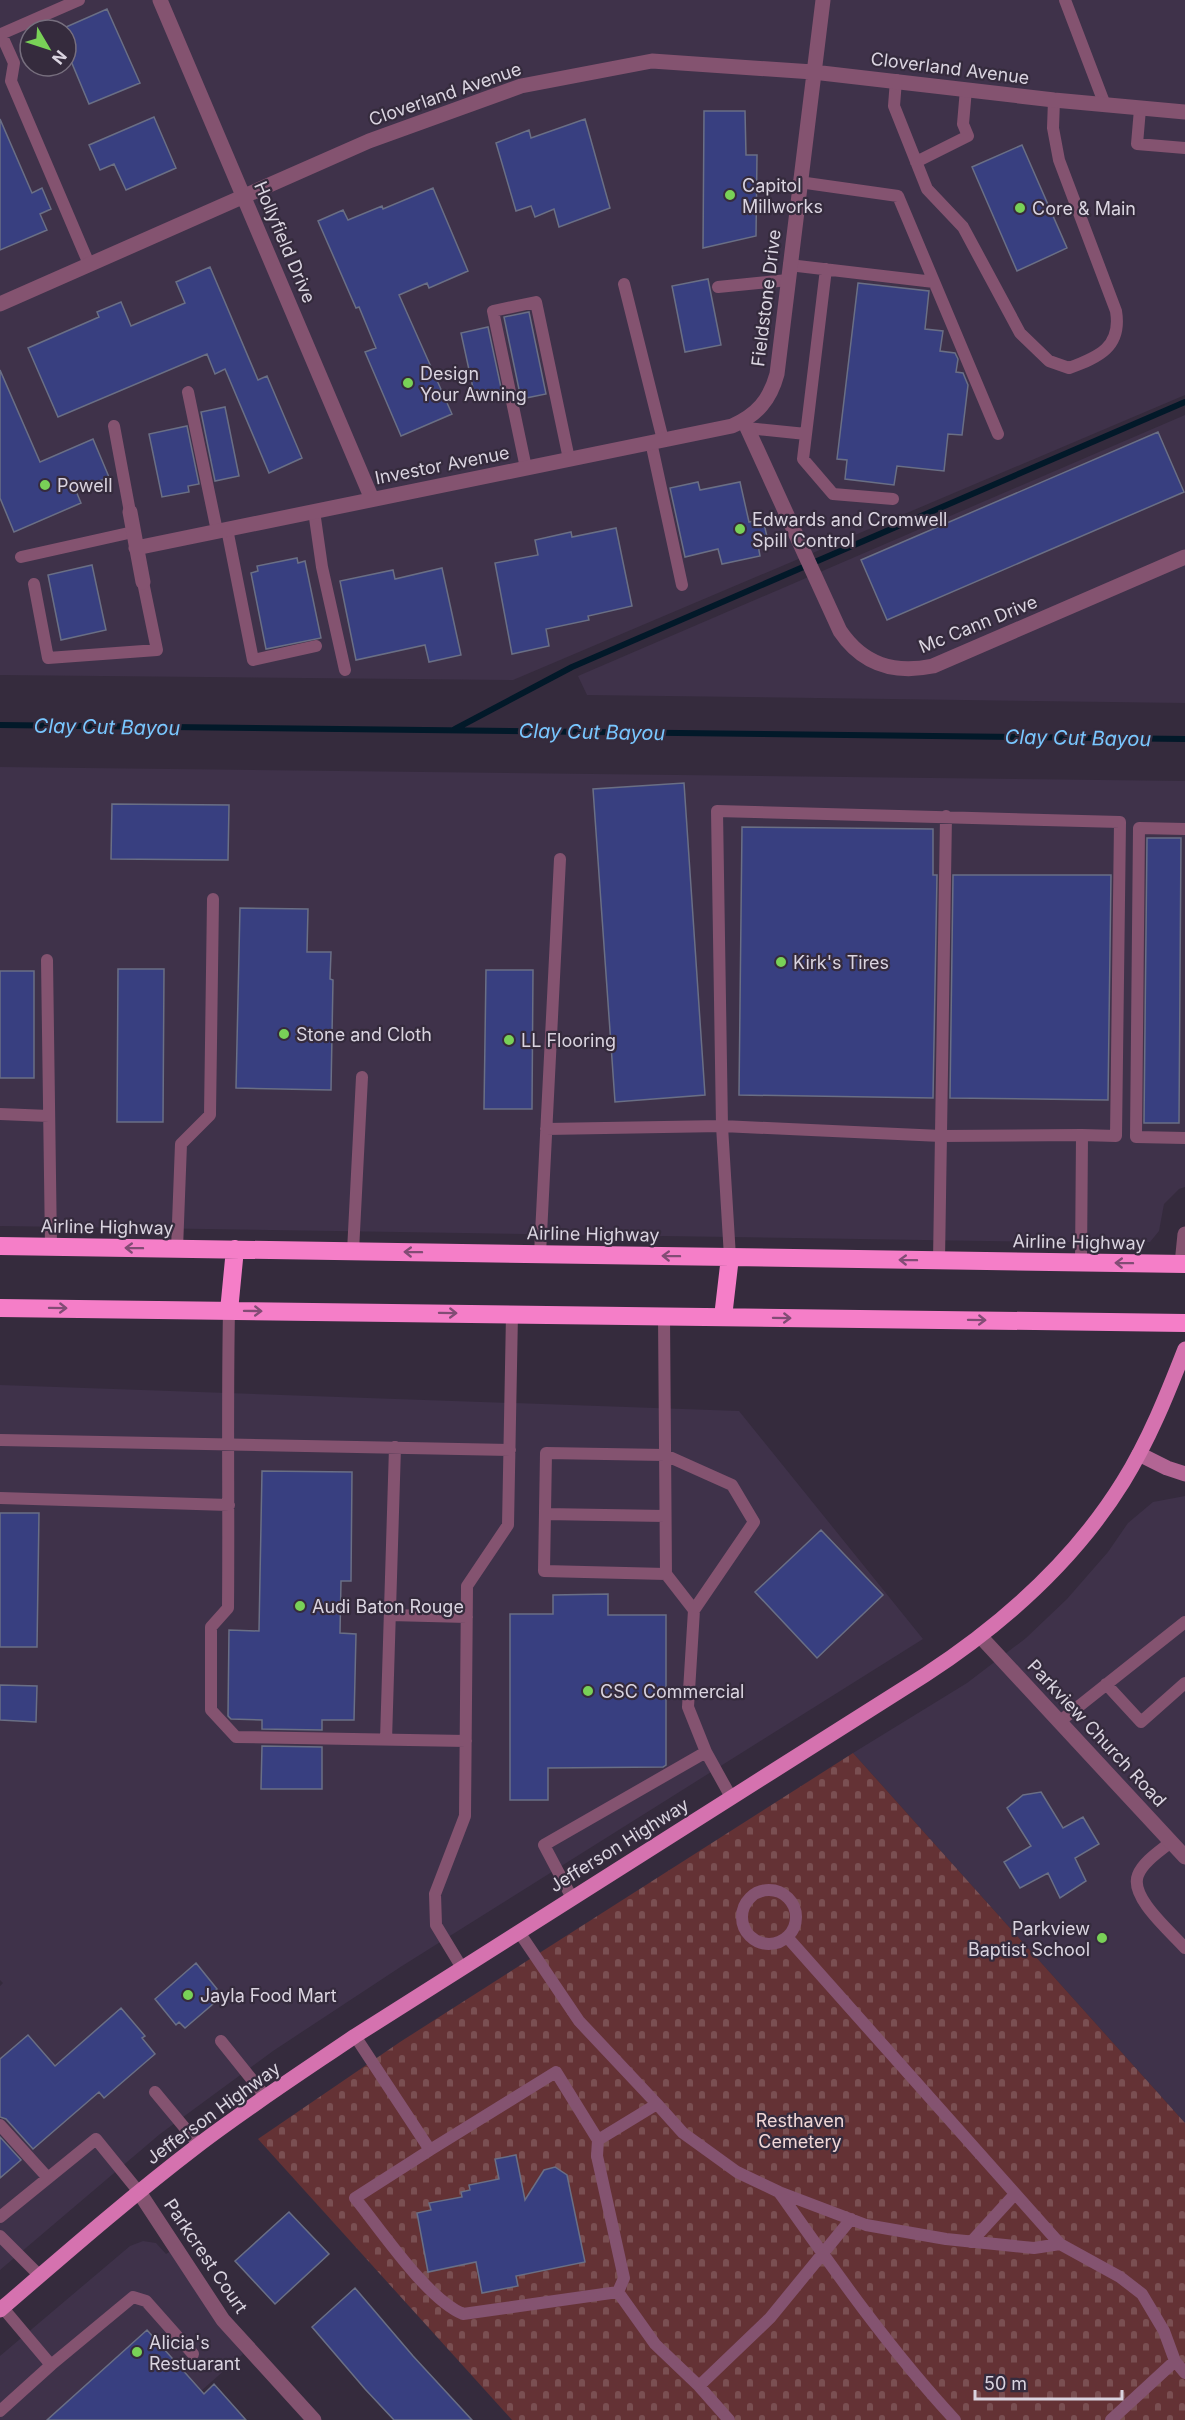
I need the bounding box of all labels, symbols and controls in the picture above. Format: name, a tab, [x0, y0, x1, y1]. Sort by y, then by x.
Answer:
north arrow	[18, 18, 78, 78]
text: N	[48, 46, 71, 68]
street label: Cloverland Avenue	[869, 48, 1031, 88]
street label: Cloverland Avenue	[366, 58, 524, 130]
place label: Capitol Millworks	[742, 175, 823, 217]
street label: Hollyfield Drive	[250, 178, 320, 306]
marker: Capitol Millworks	[723, 188, 737, 202]
place label: Core & Main	[1032, 198, 1136, 219]
marker: Core & Main	[1013, 201, 1027, 215]
street label: Fieldstone Drive	[747, 228, 785, 368]
place label: Design Your Awning	[420, 363, 527, 405]
marker: Design Your Awning	[401, 376, 415, 390]
street label: Investor Avenue	[373, 442, 511, 488]
place label: Powell	[57, 475, 113, 496]
marker: Powell	[38, 478, 52, 492]
place label: Edwards and Cromwell Spill Control	[752, 509, 947, 551]
marker: Edwards and Cromwell Spill Control	[733, 522, 747, 536]
street label: Mc Cann Drive	[916, 591, 1040, 657]
water label: Clay Cut Bayou	[33, 714, 181, 740]
water label: Clay Cut Bayou	[518, 719, 666, 745]
water label: Clay Cut Bayou	[1004, 725, 1152, 751]
place label: Kirk's Tires	[793, 952, 889, 973]
marker: Kirk's Tires	[774, 955, 788, 969]
place label: Stone and Cloth	[296, 1024, 432, 1045]
marker: Stone and Cloth	[277, 1027, 291, 1041]
place label: LL Flooring	[521, 1030, 616, 1051]
marker: LL Flooring	[502, 1033, 516, 1047]
street label: Airline Highway	[40, 1215, 174, 1239]
street label: Airline Highway	[526, 1222, 660, 1246]
street label: Airline Highway	[1012, 1230, 1146, 1254]
one-way arrow	[125, 1242, 145, 1254]
one-way arrow	[404, 1246, 424, 1258]
one-way arrow	[662, 1250, 682, 1262]
one-way arrow	[898, 1254, 918, 1266]
one-way arrow	[1114, 1257, 1134, 1269]
one-way arrow	[48, 1303, 68, 1314]
one-way arrow	[243, 1305, 263, 1317]
one-way arrow	[438, 1308, 458, 1319]
one-way arrow	[771, 1312, 791, 1324]
one-way arrow	[966, 1314, 986, 1326]
place label: Audi Baton Rouge	[312, 1596, 464, 1617]
marker: Audi Baton Rouge	[293, 1599, 307, 1613]
street label: Parkview Church Road	[1023, 1655, 1171, 1811]
place label: CSC Commercial	[600, 1681, 744, 1702]
marker: CSC Commercial	[581, 1684, 595, 1698]
street label: Jefferson Highway	[545, 1794, 693, 1896]
place label: Parkview Baptist School	[968, 1918, 1090, 1960]
marker: Parkview Baptist School	[1095, 1931, 1109, 1945]
place label: Jayla Food Mart	[200, 1985, 337, 2006]
marker: Jayla Food Mart	[181, 1988, 195, 2002]
street label: Jefferson Highway	[142, 2057, 284, 2169]
park label: Resthaven Cemetery	[756, 2110, 844, 2152]
street label: Parkcrest Court	[160, 2195, 252, 2317]
place label: Alicia's Restuarant	[149, 2332, 240, 2374]
marker: Alicia's Restuarant	[130, 2345, 144, 2359]
scale bar	[975, 2363, 1122, 2401]
text: 50 m	[984, 2373, 1027, 2394]

